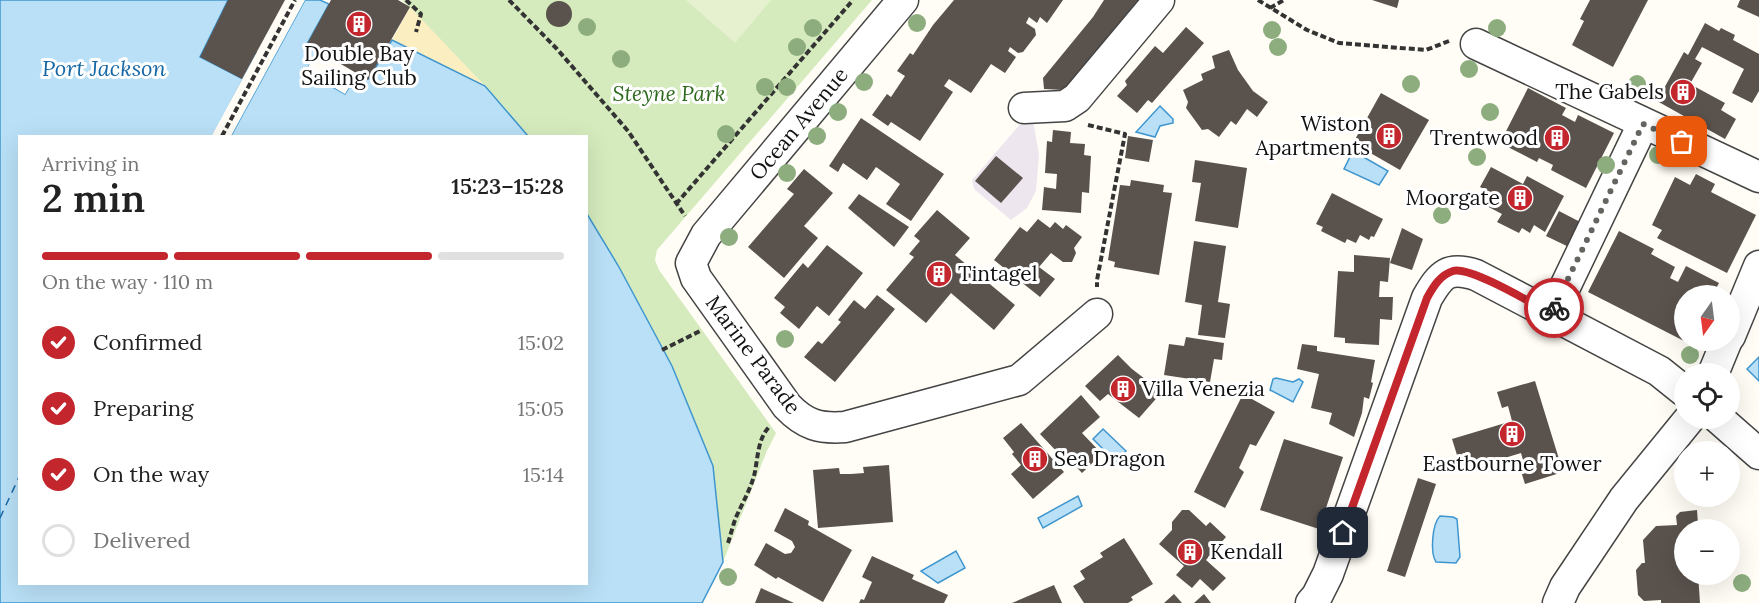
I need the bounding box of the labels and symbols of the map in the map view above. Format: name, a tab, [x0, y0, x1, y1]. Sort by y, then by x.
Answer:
building icon: Double Bay Sailing Club	[344, 9, 374, 39]
place label: Double Bay Sailing Club	[301, 40, 417, 91]
water label: Port Jackson	[42, 54, 167, 82]
street label: Ocean Avenue	[743, 62, 854, 186]
building icon: The Gabels	[1668, 77, 1698, 107]
place label: The Gabels	[1555, 78, 1664, 105]
park label: Steyne Park	[613, 80, 725, 107]
place label: Wiston Apartments	[1255, 110, 1370, 161]
pin	[1656, 116, 1707, 167]
building icon: Wiston Apartments	[1374, 121, 1404, 151]
building icon: Trentwood	[1542, 123, 1572, 153]
place label: Trentwood	[1430, 124, 1538, 151]
building icon: Moorgate	[1505, 183, 1535, 213]
place label: Moorgate	[1406, 184, 1500, 211]
building icon: Tintagel	[924, 259, 954, 289]
place label: Tintagel	[958, 260, 1037, 287]
courier	[1524, 278, 1584, 338]
north arrow	[1674, 285, 1740, 351]
street label: Marine Parade	[700, 290, 807, 419]
building icon: Villa Venezia	[1108, 374, 1138, 404]
place label: Villa Venezia	[1141, 375, 1265, 402]
building icon: Eastbourne Tower	[1497, 419, 1527, 449]
building icon: Sea Dragon	[1020, 444, 1050, 474]
place label: Sea Dragon	[1054, 445, 1166, 472]
place label: Eastbourne Tower	[1422, 450, 1602, 477]
pin	[1317, 507, 1368, 558]
building icon: Kendall	[1175, 537, 1205, 567]
place label: Kendall	[1210, 538, 1283, 565]

